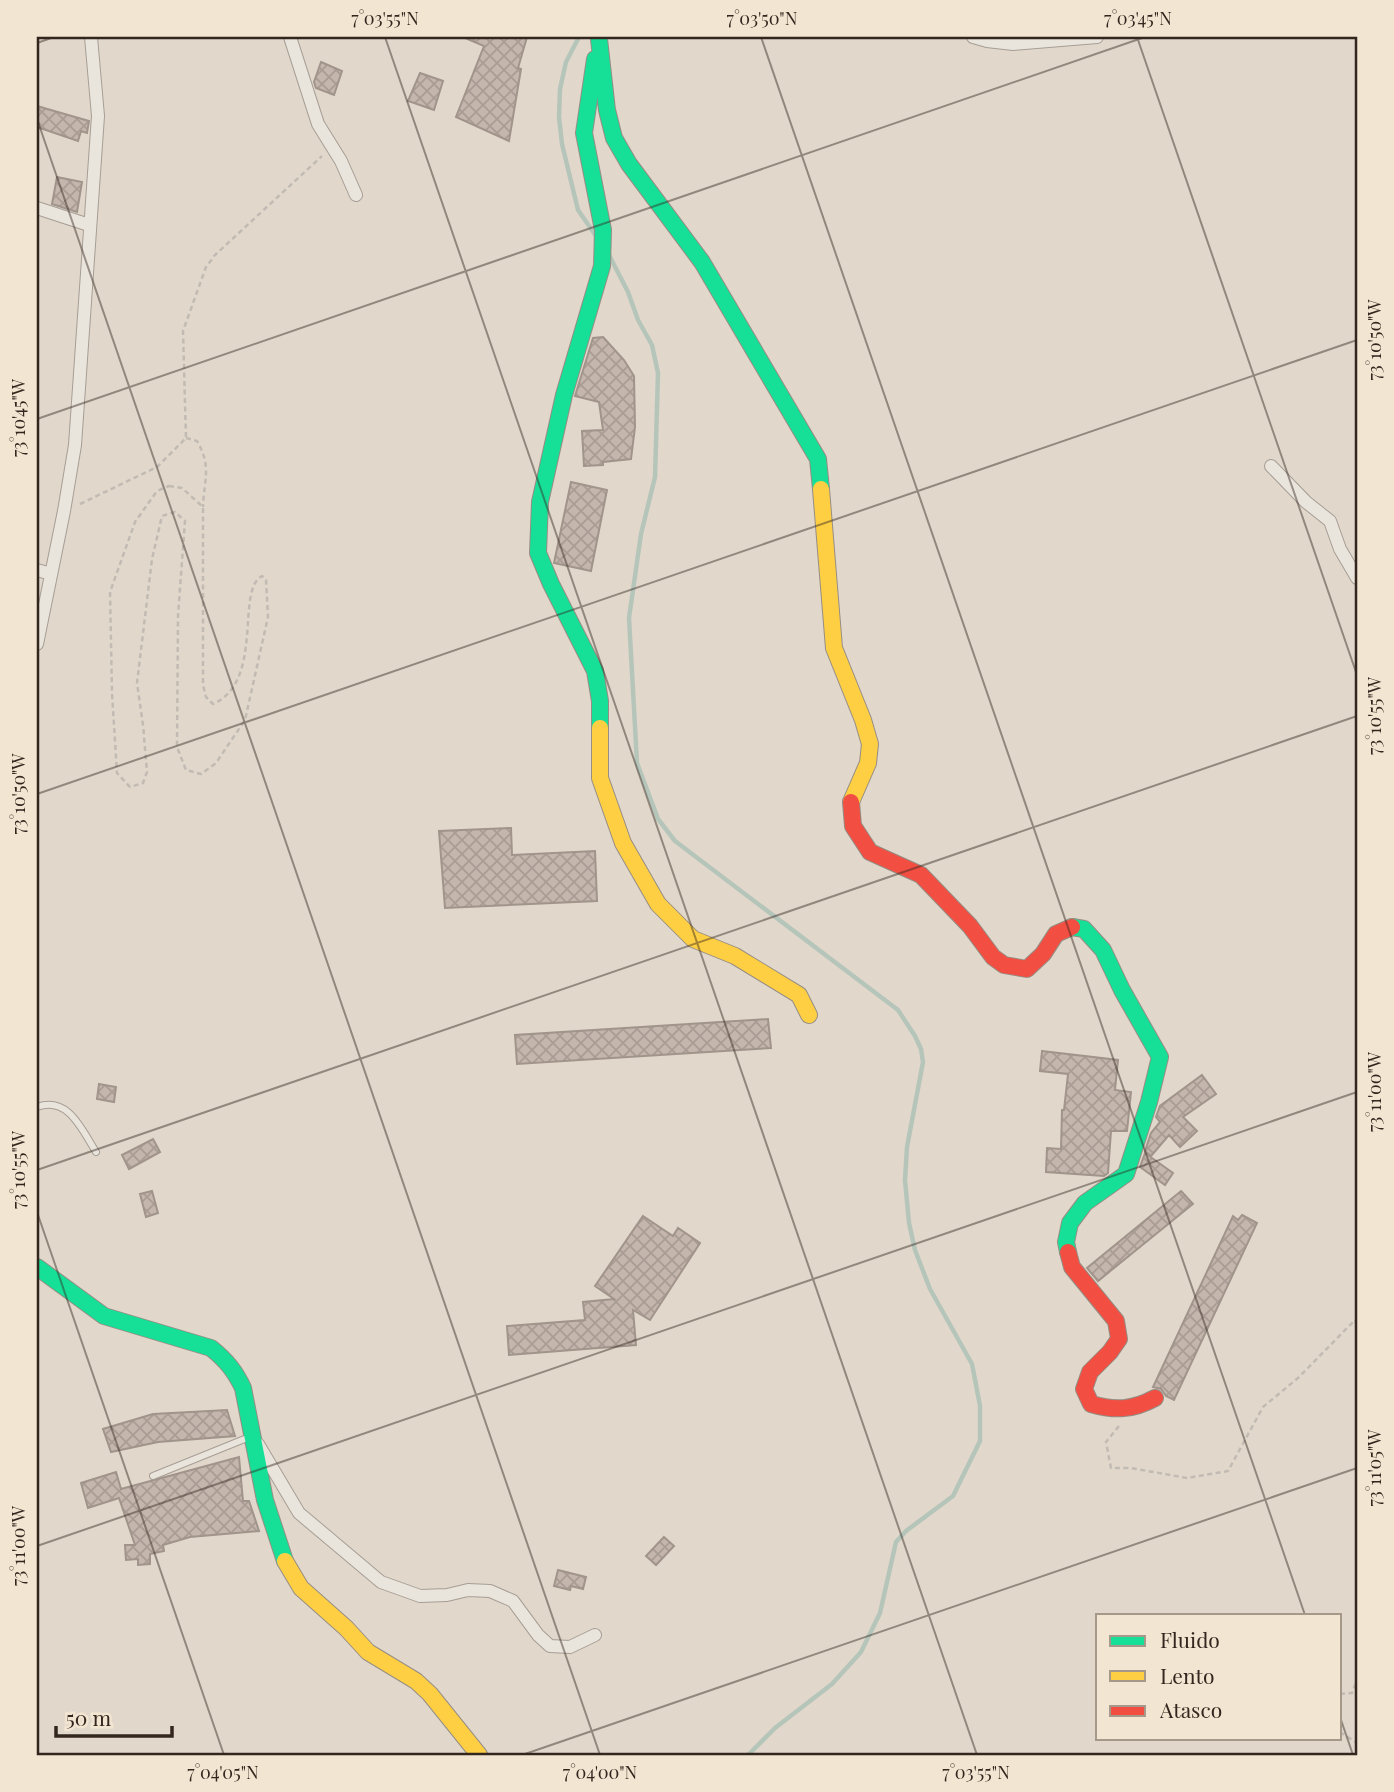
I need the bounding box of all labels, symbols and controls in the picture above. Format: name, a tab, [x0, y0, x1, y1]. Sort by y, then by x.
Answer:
text: 7°03'55"N	[351, 6, 419, 30]
text: 7°03'50"N	[727, 6, 798, 30]
text: 7°03'45"N	[1104, 6, 1172, 30]
text: 73°10'50"W	[1362, 299, 1386, 381]
text: 73°10'45"W	[6, 378, 30, 457]
text: 73°10'55"W	[1362, 676, 1386, 755]
text: 73°10'50"W	[6, 753, 30, 835]
text: 73°11'00"W	[1362, 1051, 1386, 1132]
text: 73°10'55"W	[6, 1130, 30, 1209]
text: 73°11'05"W	[1362, 1429, 1386, 1507]
text: 73°11'00"W	[6, 1505, 30, 1586]
legend	[1096, 1614, 1342, 1740]
text: Fluido	[1160, 1625, 1220, 1653]
text: Lento	[1160, 1661, 1214, 1689]
scale bar	[56, 1694, 172, 1738]
text: Atasco	[1159, 1695, 1222, 1723]
text: 50 m	[66, 1703, 112, 1731]
text: 7°04'05"N	[187, 1760, 259, 1784]
text: 7°04'00"N	[563, 1760, 638, 1784]
text: 7°03'55"N	[942, 1760, 1010, 1784]

